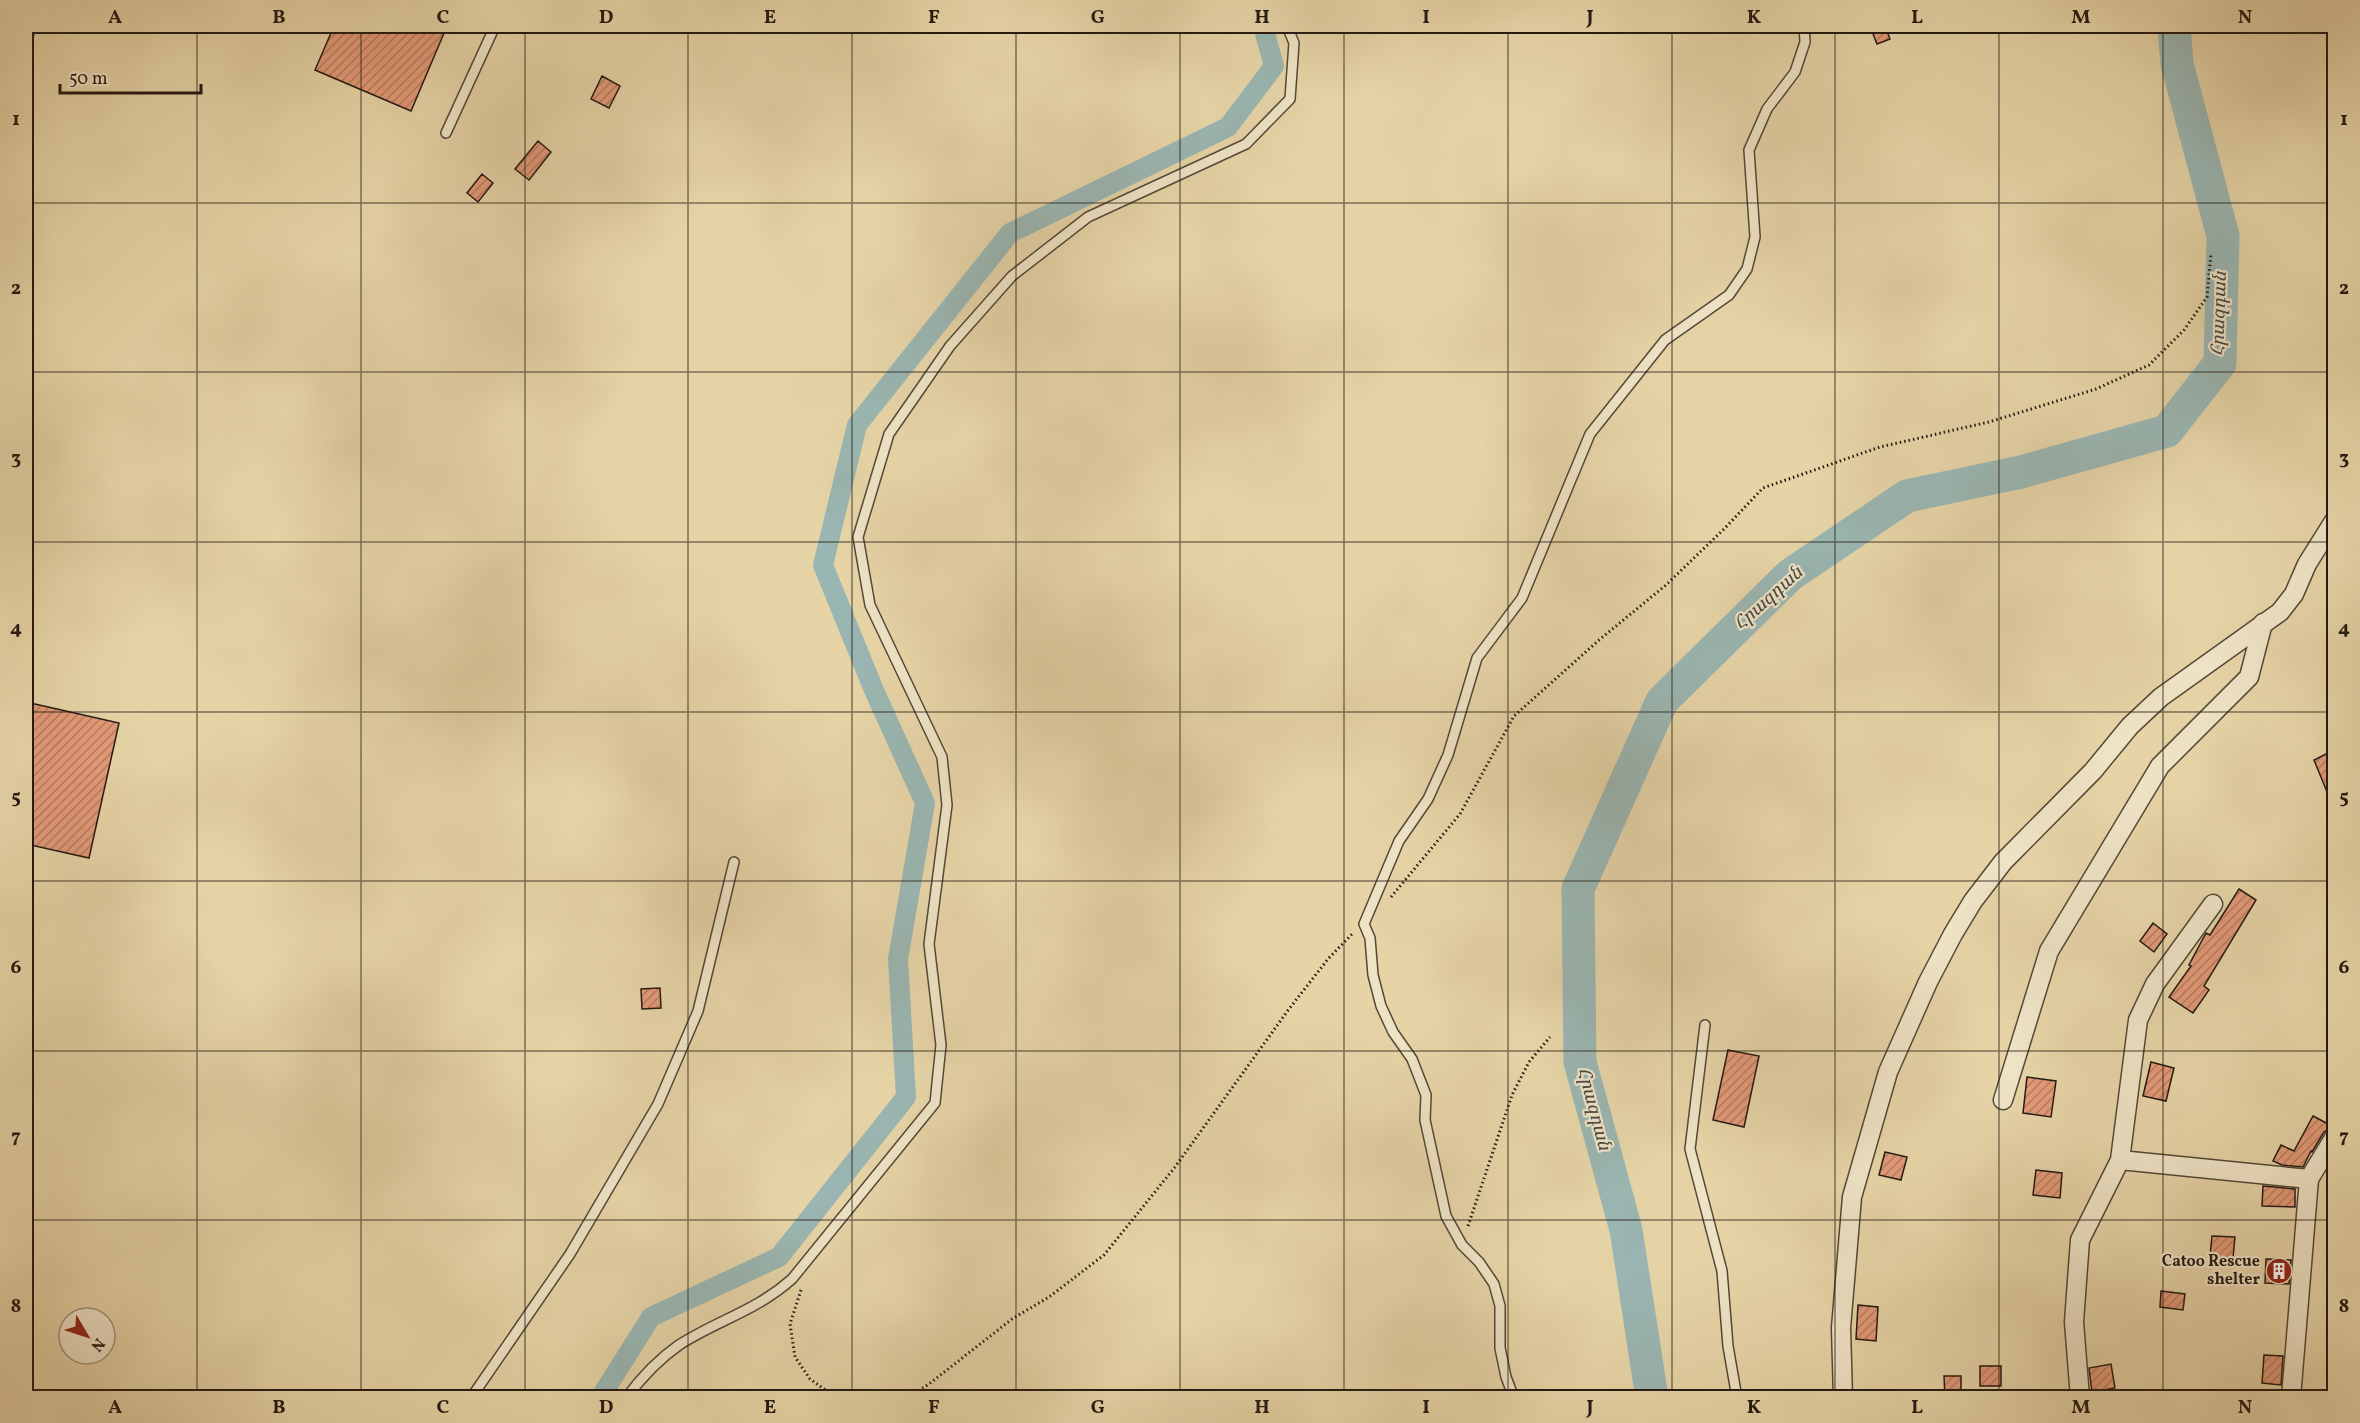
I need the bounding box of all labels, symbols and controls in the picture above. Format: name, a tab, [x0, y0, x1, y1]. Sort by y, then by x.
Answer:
text: A	[108, 4, 122, 32]
text: B	[272, 4, 286, 32]
text: C	[437, 4, 450, 32]
text: D	[599, 4, 613, 32]
text: E	[764, 4, 776, 32]
text: F	[928, 4, 940, 32]
text: G	[1091, 4, 1105, 32]
text: H	[1254, 4, 1270, 32]
text: I	[1422, 4, 1430, 32]
text: J	[1585, 4, 1594, 32]
text: K	[1747, 4, 1762, 32]
text: L	[1911, 4, 1923, 32]
text: M	[2071, 4, 2091, 32]
text: N	[2238, 4, 2252, 32]
scale bar	[60, 57, 201, 95]
text: 50 m	[69, 67, 108, 92]
text: 1	[12, 106, 20, 134]
text: 1	[2340, 106, 2348, 134]
water label: Հրազդան	[2206, 271, 2234, 357]
text: 2	[11, 275, 21, 303]
text: 2	[2339, 275, 2349, 303]
text: 3	[11, 445, 21, 473]
text: 3	[2339, 445, 2349, 473]
water label: Հրազդան	[1729, 561, 1809, 637]
text: 4	[10, 615, 22, 643]
text: 4	[2338, 615, 2350, 643]
text: 5	[11, 784, 21, 812]
text: 5	[2339, 784, 2349, 812]
text: 6	[11, 954, 22, 982]
text: 6	[2339, 954, 2350, 982]
water label: Հրազդան	[1570, 1065, 1616, 1154]
text: 7	[11, 1123, 21, 1151]
text: 7	[2339, 1123, 2349, 1151]
place label: Catoo Rescue shelter	[2162, 1251, 2260, 1291]
building icon: Catoo Rescue shelter	[2264, 1256, 2294, 1286]
text: 8	[11, 1293, 21, 1321]
text: 8	[2339, 1293, 2349, 1321]
north arrow	[57, 1306, 117, 1366]
text: N	[85, 1333, 109, 1356]
text: A	[108, 1394, 122, 1422]
text: B	[272, 1394, 286, 1422]
text: C	[437, 1394, 450, 1422]
text: D	[599, 1394, 613, 1422]
text: E	[764, 1394, 776, 1422]
text: F	[928, 1394, 940, 1422]
text: G	[1091, 1394, 1105, 1422]
text: H	[1254, 1394, 1270, 1422]
text: I	[1422, 1394, 1430, 1422]
text: J	[1585, 1394, 1594, 1422]
text: K	[1747, 1394, 1762, 1422]
text: L	[1911, 1394, 1923, 1422]
text: M	[2071, 1394, 2091, 1422]
text: N	[2238, 1394, 2252, 1422]

